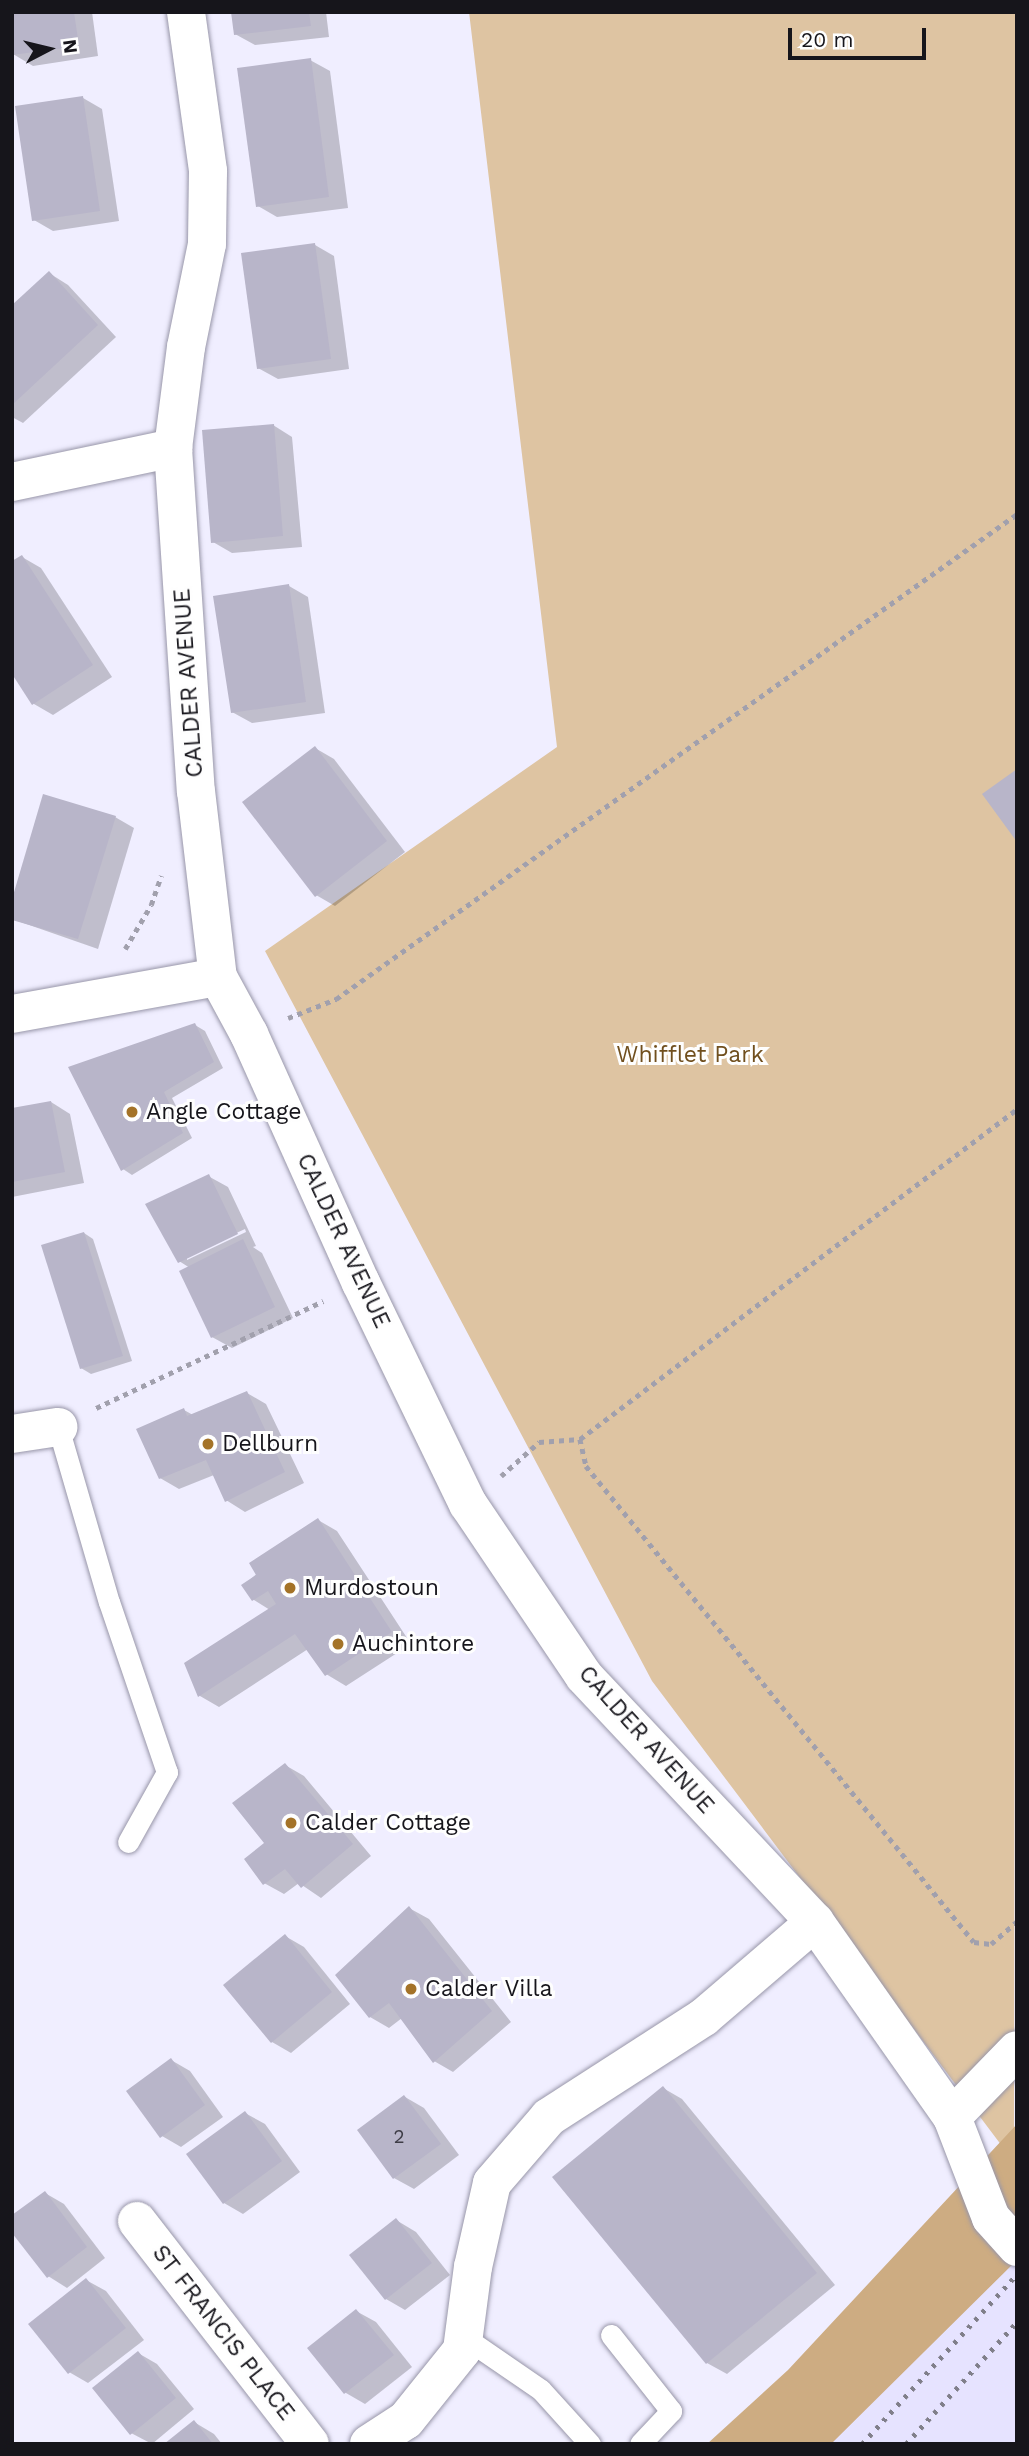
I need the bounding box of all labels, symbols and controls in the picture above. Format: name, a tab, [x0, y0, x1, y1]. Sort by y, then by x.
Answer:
north arrow	[14, 14, 84, 84]
scale bar	[791, 14, 929, 58]
text: 20 m	[801, 27, 853, 52]
text: N	[58, 38, 83, 55]
street label: CALDER AVENUE	[169, 587, 209, 779]
park label: Whifflet Park	[616, 1041, 764, 1069]
place label: Angle Cottage	[146, 1098, 302, 1126]
marker: Angle Cottage	[124, 1104, 140, 1120]
street label: CALDER AVENUE	[290, 1149, 396, 1333]
place label: Dellburn	[222, 1430, 318, 1458]
marker: Dellburn	[200, 1436, 216, 1452]
place label: Murdostoun	[304, 1574, 439, 1602]
marker: Murdostoun	[282, 1580, 298, 1596]
place label: Auchintore	[352, 1630, 474, 1658]
marker: Auchintore	[330, 1636, 346, 1652]
street label: CALDER AVENUE	[572, 1660, 720, 1820]
place label: Calder Cottage	[305, 1809, 471, 1837]
marker: Calder Cottage	[283, 1815, 299, 1831]
place label: Calder Villa	[425, 1975, 554, 2003]
marker: Calder Villa	[403, 1981, 419, 1997]
house number: 2	[393, 2126, 405, 2148]
street label: ST FRANCIS PLACE	[146, 2240, 300, 2426]

